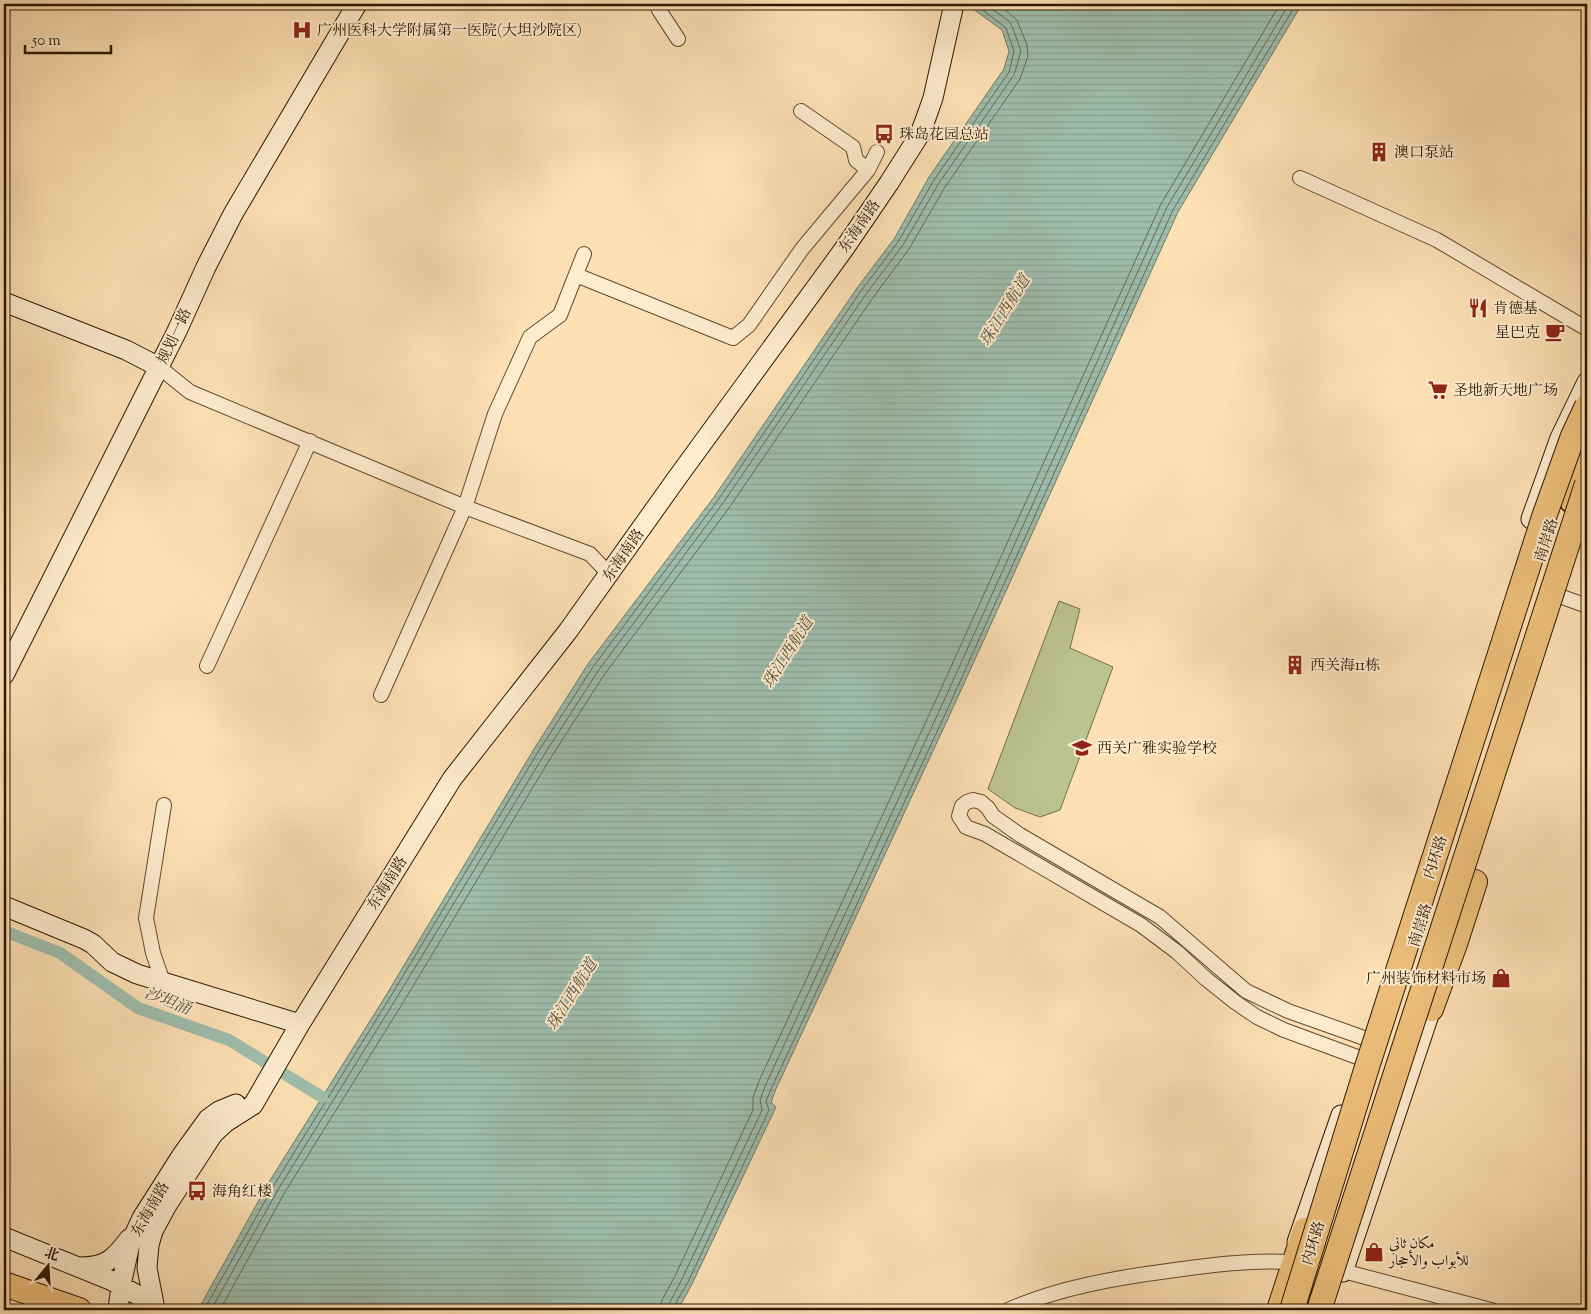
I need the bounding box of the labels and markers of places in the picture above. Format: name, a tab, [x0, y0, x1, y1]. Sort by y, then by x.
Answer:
hospital icon: 广州医科大学附属第一医院(大坦沙院区)	[291, 19, 313, 41]
place label: 广州医科大学附属第一医院(大坦沙院区)	[317, 21, 582, 42]
bus stop icon: 珠岛花园总站	[873, 123, 895, 145]
place label: 珠岛花园总站	[899, 125, 989, 146]
building icon: 澳口泵站	[1368, 141, 1390, 163]
place label: 澳口泵站	[1394, 143, 1454, 164]
restaurant icon: 肯德基	[1467, 297, 1489, 319]
place label: 肯德基	[1493, 299, 1538, 320]
cafe icon: 星巴克	[1544, 321, 1566, 343]
place label: 星巴克	[1495, 323, 1540, 344]
supermarket icon: 圣地新天地广场	[1427, 379, 1449, 401]
place label: 圣地新天地广场	[1453, 381, 1558, 402]
building icon: 西关海11栋	[1284, 654, 1306, 676]
place label: 西关海11栋	[1310, 656, 1380, 677]
school or university icon: 西关广雅实验学校	[1071, 737, 1093, 759]
place label: 西关广雅实验学校	[1097, 739, 1217, 760]
shop icon: 广州装饰材料市场	[1490, 967, 1512, 989]
place label: 广州装饰材料市场	[1366, 969, 1486, 990]
bus stop icon: 海角红楼	[186, 1180, 208, 1202]
place label: 海角红楼	[212, 1182, 272, 1203]
place label: مكان ثاني للأبواب والأحجار	[1387, 1234, 1469, 1272]
shop icon: مكان ثاني للأبواب والأحجار	[1363, 1241, 1385, 1263]

